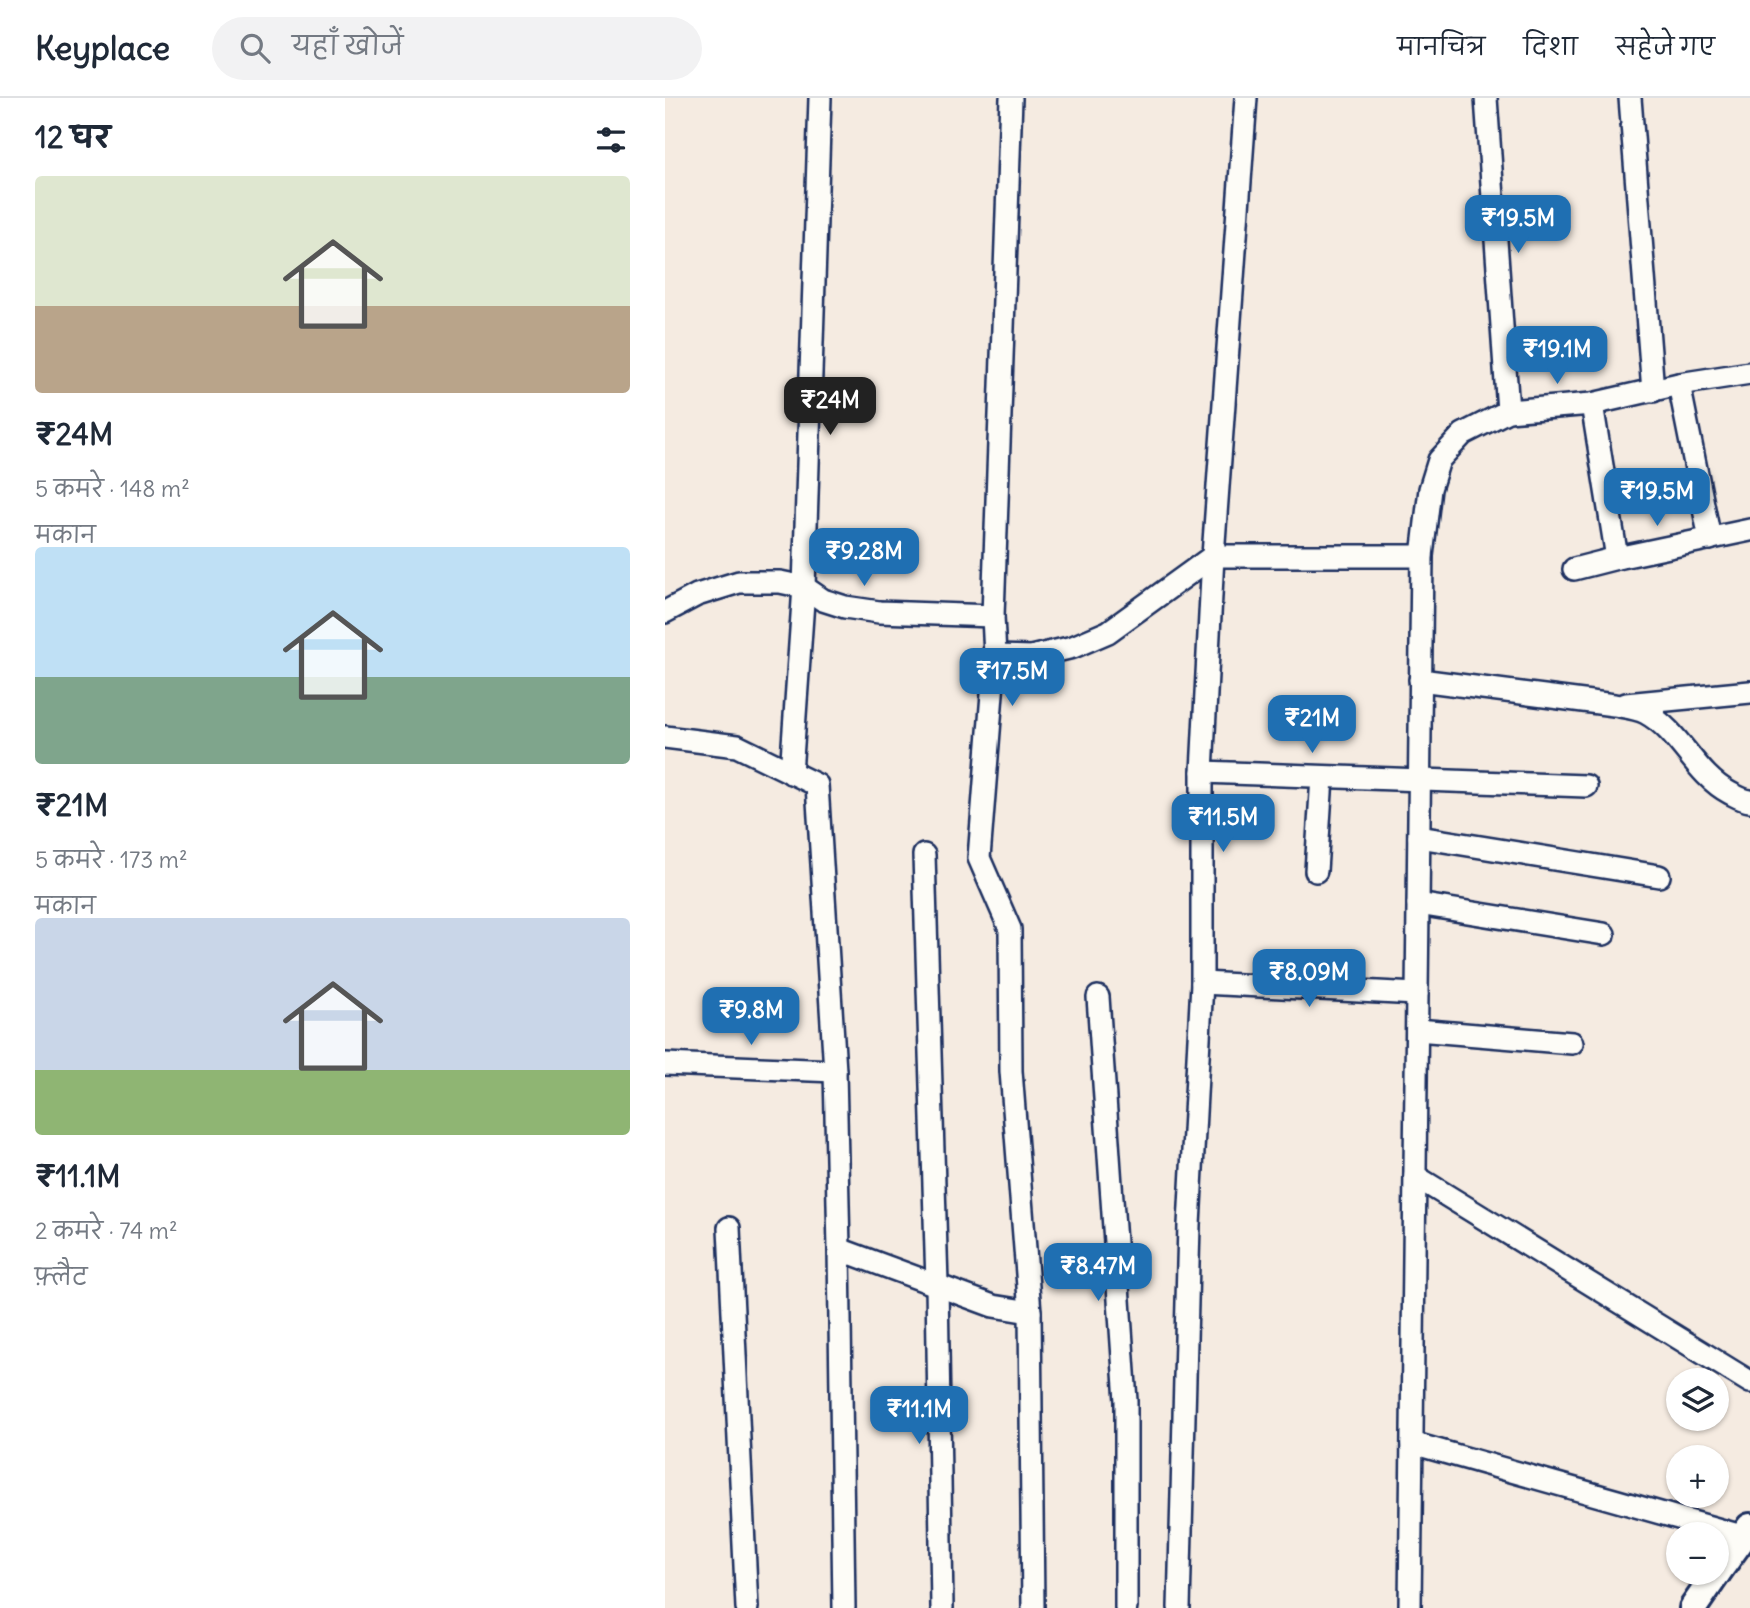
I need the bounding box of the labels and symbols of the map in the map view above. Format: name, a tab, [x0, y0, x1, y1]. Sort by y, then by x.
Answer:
pin: ₹19.5M	[1461, 195, 1575, 255]
pin: ₹19.1M	[1500, 327, 1614, 386]
pin: ₹24M	[789, 378, 871, 437]
pin: ₹19.5M	[1600, 468, 1714, 528]
pin: ₹9.28M	[807, 528, 921, 588]
pin: ₹17.5M	[955, 648, 1069, 708]
pin: ₹21M	[1271, 696, 1353, 755]
pin: ₹11.5M	[1166, 794, 1280, 854]
pin: ₹8.09M	[1252, 950, 1366, 1009]
pin: ₹9.8M	[702, 988, 800, 1047]
pin: ₹8.47M	[1041, 1244, 1155, 1303]
pin: ₹11.1M	[862, 1386, 976, 1446]

